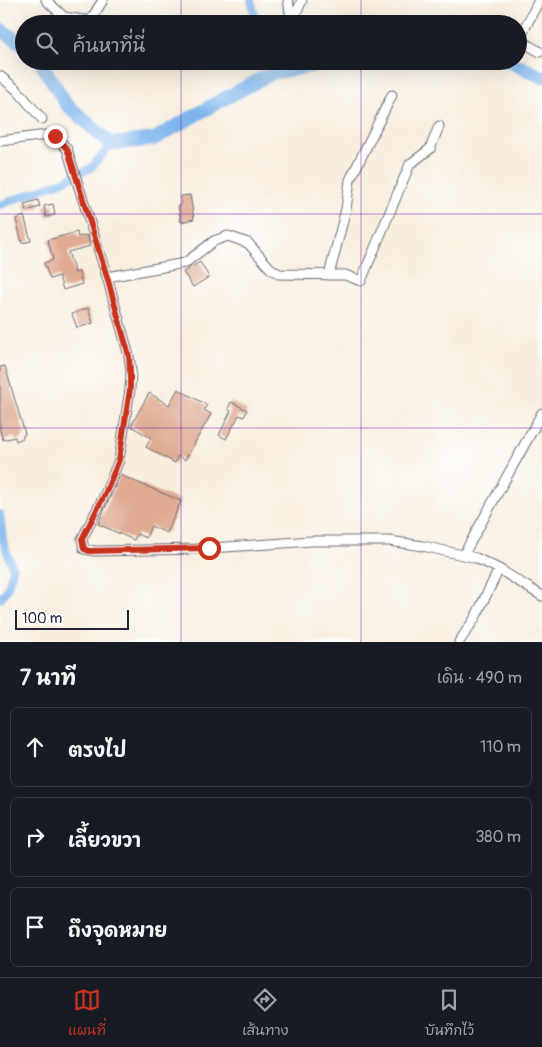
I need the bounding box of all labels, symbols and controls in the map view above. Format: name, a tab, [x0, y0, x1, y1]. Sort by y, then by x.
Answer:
search box	[15, 15, 527, 70]
icon: search	[33, 29, 61, 57]
text: ค้นหาที่นี่	[73, 34, 145, 58]
route end	[44, 125, 67, 148]
route start	[198, 537, 221, 560]
scale bar	[15, 607, 129, 630]
text: 100 m	[22, 610, 62, 627]
text: 7 นาที	[20, 665, 76, 692]
text: เดิน · 490 m	[437, 668, 522, 688]
icon: ahead	[21, 733, 49, 761]
text: 110 m	[480, 737, 521, 757]
text: ตรงไป	[68, 739, 126, 763]
icon: right	[21, 823, 49, 851]
text: 380 m	[475, 827, 521, 847]
text: เลี้ยวขวา	[68, 829, 141, 853]
icon: arrive	[21, 913, 49, 941]
text: ถึงจุดหมาย	[68, 919, 167, 943]
tab: แผนที่	[68, 986, 106, 1040]
tab: เส้นทาง	[242, 986, 288, 1040]
tab: บันทึกไว้	[425, 986, 474, 1040]

